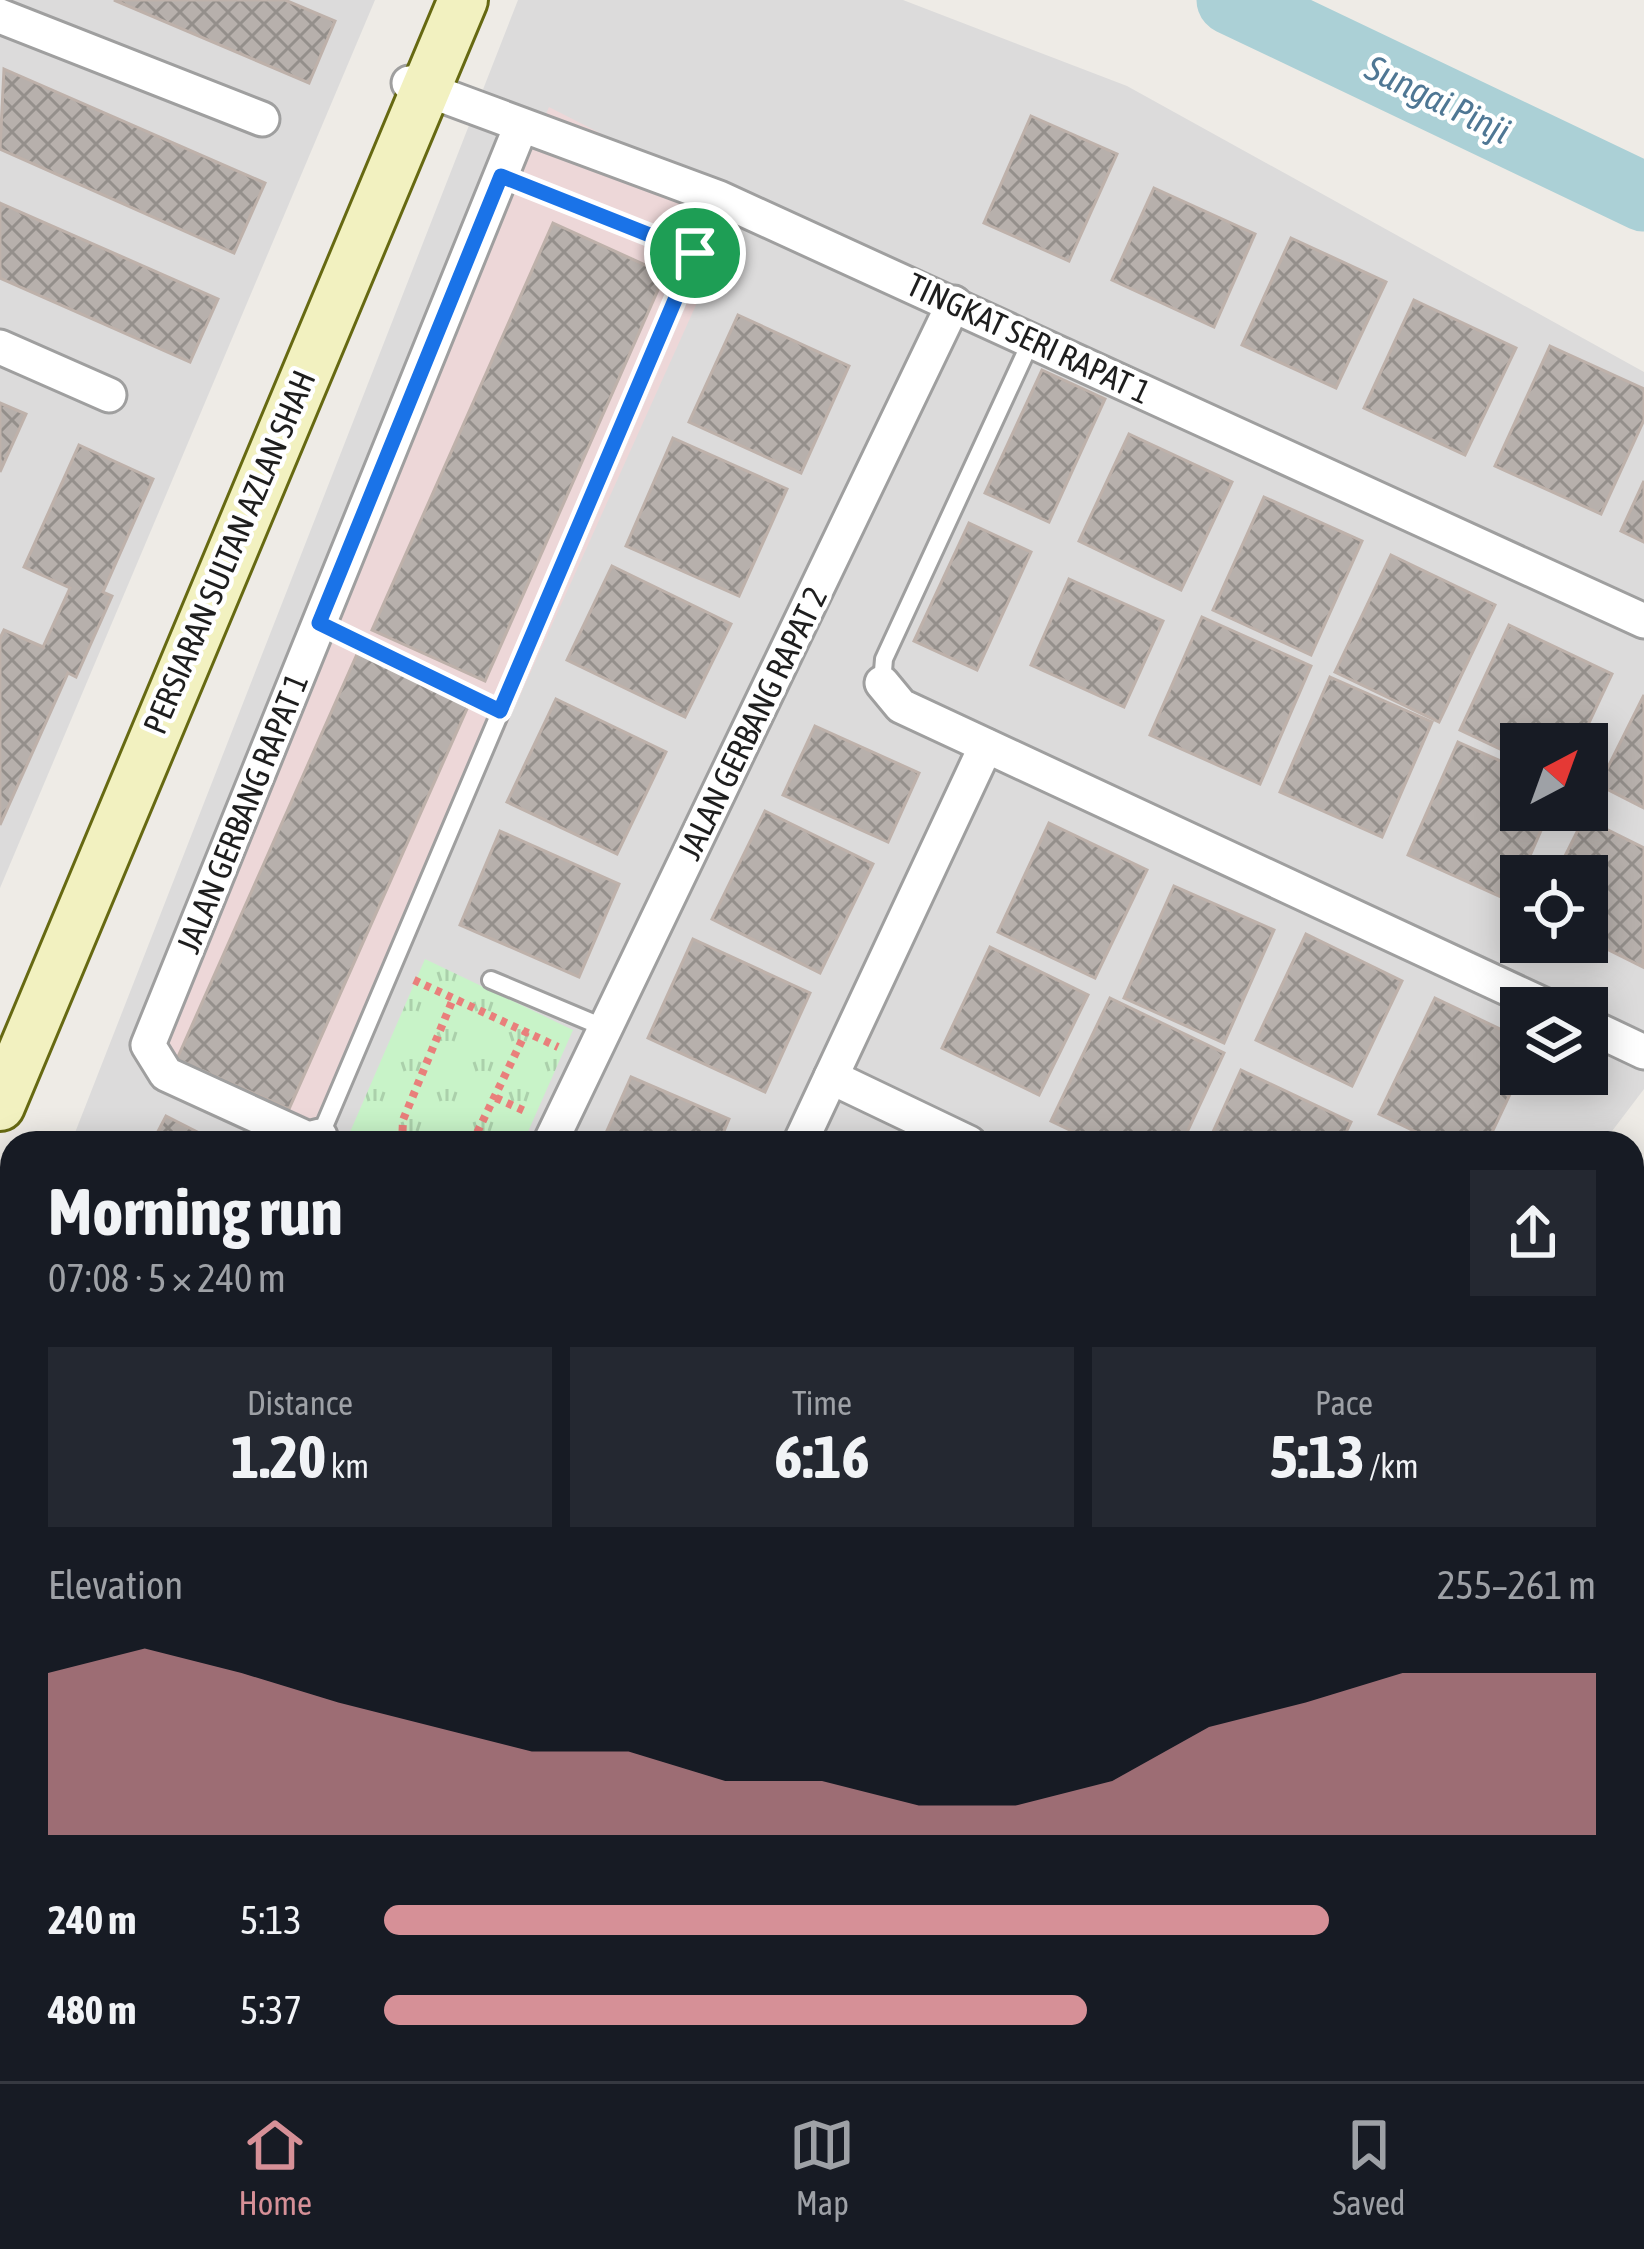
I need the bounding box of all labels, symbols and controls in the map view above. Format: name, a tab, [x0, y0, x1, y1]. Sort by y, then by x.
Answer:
water label: Sungai Pinji	[1358, 46, 1517, 152]
pin	[644, 202, 746, 304]
icon: arrive	[662, 220, 728, 286]
street label: TINGKAT SERI RAPAT 1	[901, 265, 1157, 411]
street label: PERSIARAN SULTAN AZLAN SHAH	[135, 365, 323, 739]
street label: JALAN GERBANG RAPAT 2	[670, 581, 834, 865]
street label: JALAN GERBANG RAPAT 1	[169, 668, 315, 958]
north arrow	[1500, 723, 1608, 831]
map controls	[1500, 723, 1608, 1095]
button: locate	[1500, 855, 1608, 963]
button: layers	[1500, 987, 1608, 1095]
button: share	[1470, 1170, 1596, 1296]
text: Morning run	[48, 1173, 343, 1249]
text: 07:08 · 5 × 240 m	[48, 1256, 286, 1300]
text: Distance	[247, 1384, 353, 1422]
text: Time	[792, 1384, 852, 1422]
text: Pace	[1315, 1384, 1373, 1422]
text: 1.20	[231, 1422, 326, 1491]
text: 6:16	[774, 1422, 870, 1491]
text: 5:13	[1269, 1422, 1365, 1491]
text: km	[326, 1447, 369, 1485]
text: /km	[1365, 1447, 1419, 1485]
text: Elevation	[48, 1563, 183, 1607]
text: 255–261 m	[1437, 1563, 1596, 1607]
text: 240 m	[48, 1898, 136, 1942]
text: 5:13	[240, 1898, 302, 1942]
text: 480 m	[48, 1988, 136, 2032]
text: 5:37	[240, 1988, 302, 2032]
tab: Home	[239, 2112, 312, 2222]
tab: Map	[789, 2112, 855, 2222]
tab: Saved	[1332, 2112, 1405, 2222]

